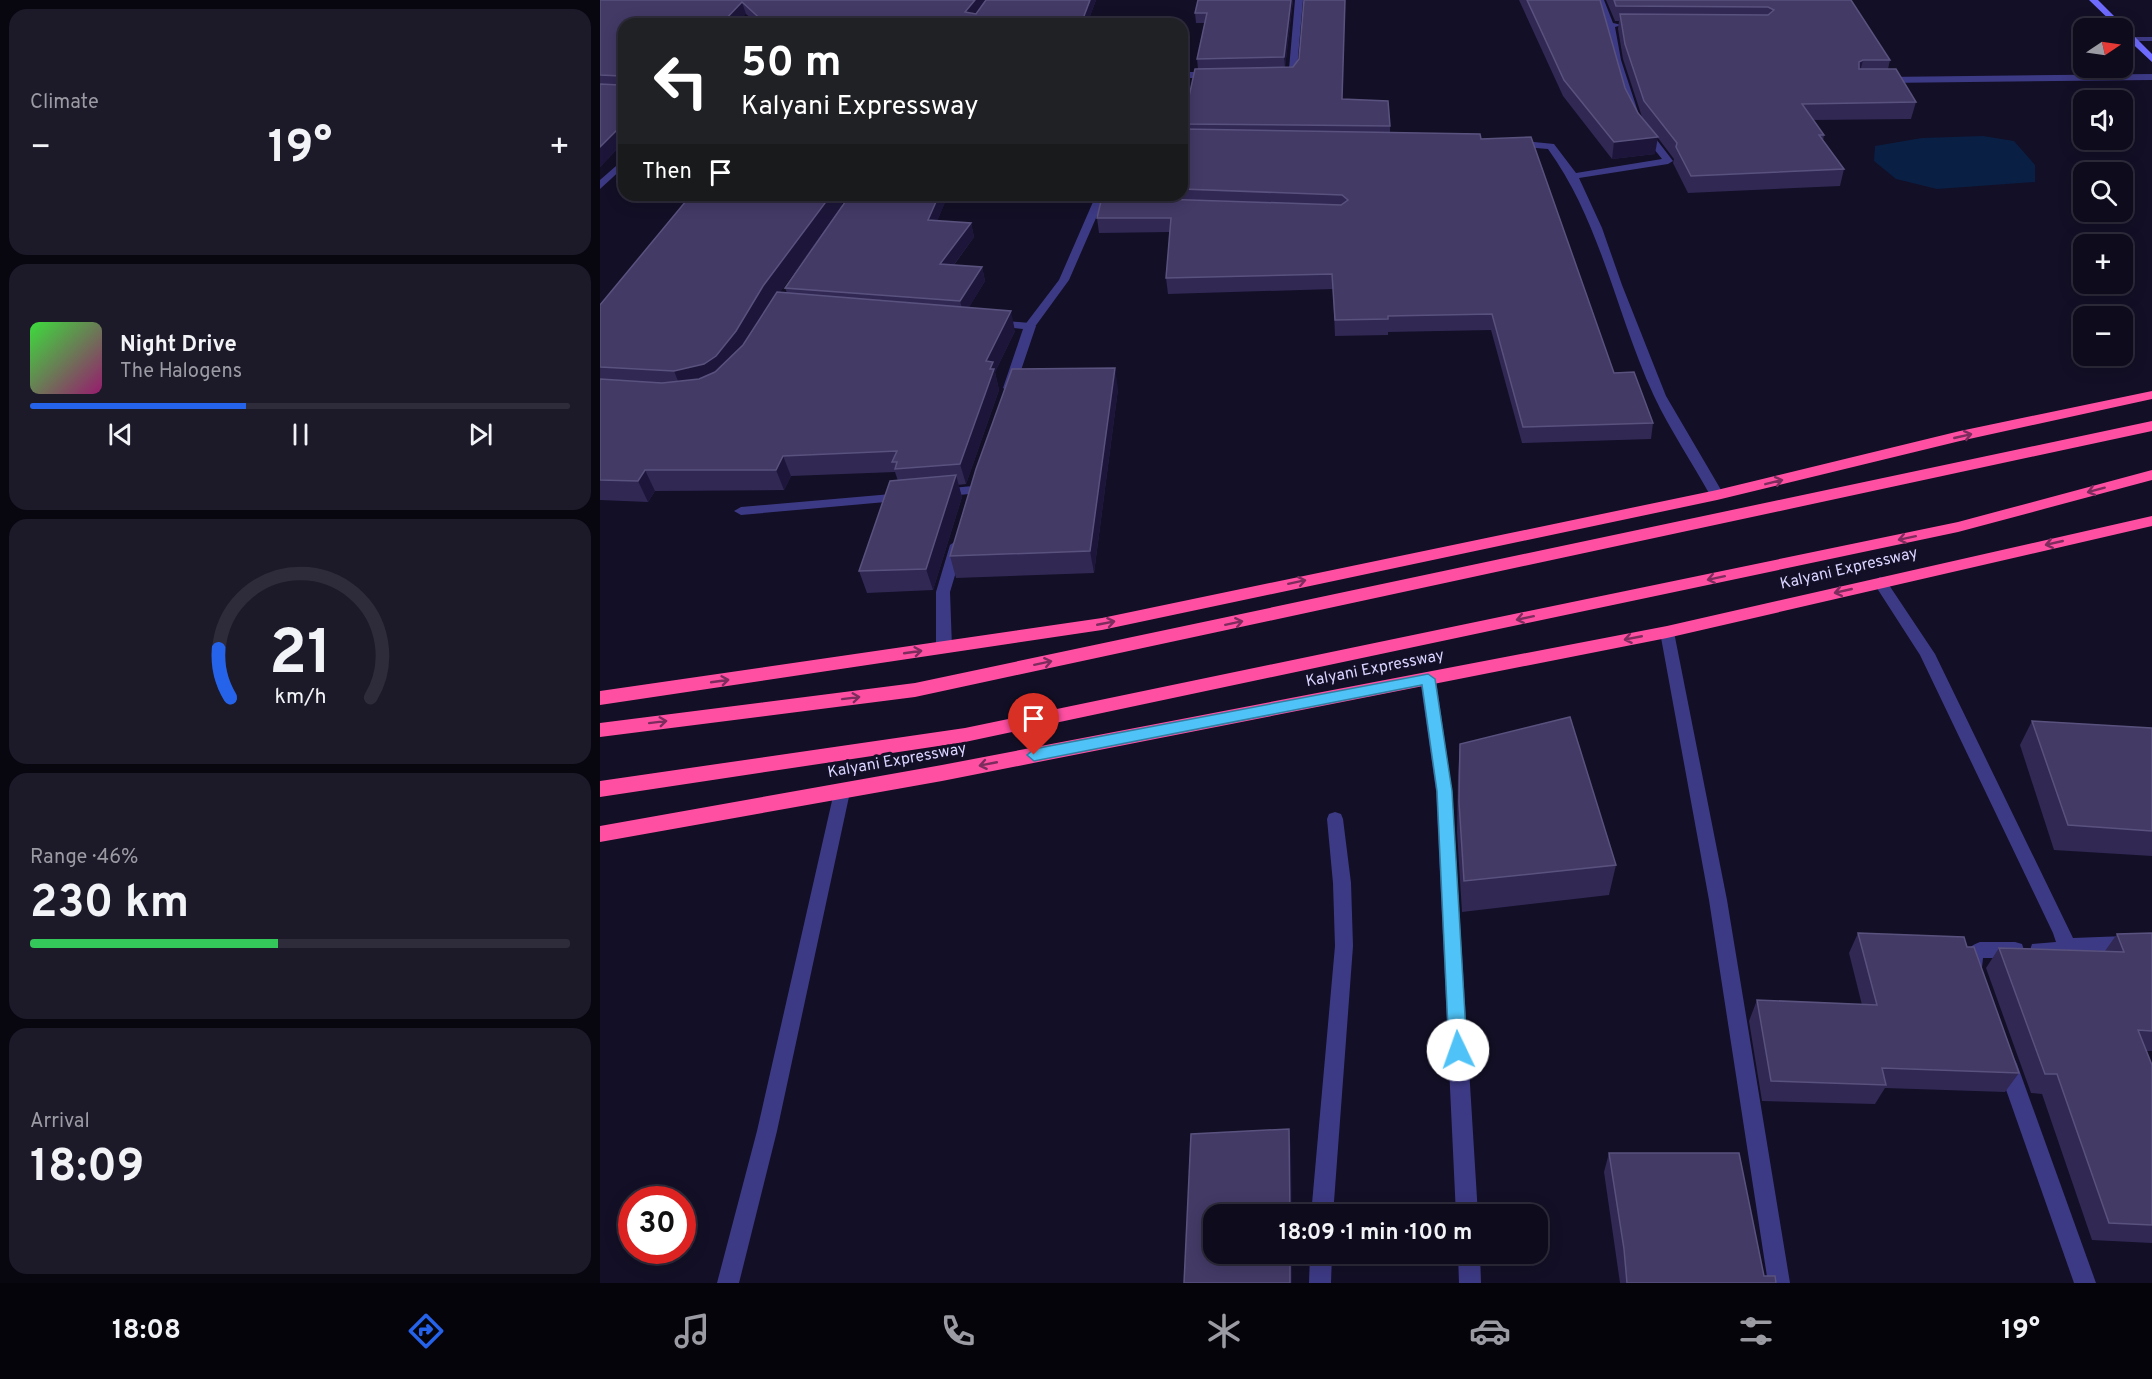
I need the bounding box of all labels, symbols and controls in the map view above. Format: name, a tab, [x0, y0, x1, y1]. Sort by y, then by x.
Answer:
north arrow	[2073, 18, 2133, 78]
map controls	[2073, 18, 2133, 366]
text: 50 m	[741, 38, 842, 91]
icon: left	[642, 42, 720, 120]
text: Climate	[30, 90, 99, 116]
text: Kalyani Expressway	[741, 90, 978, 124]
button: sound	[2073, 90, 2133, 150]
text: 19°	[268, 121, 332, 178]
text: −	[30, 128, 51, 170]
text: +	[549, 128, 570, 170]
icon: arrive	[704, 156, 737, 189]
text: Then	[642, 159, 692, 186]
button: search	[2073, 162, 2133, 222]
button: +	[2073, 234, 2133, 294]
button: −	[2073, 306, 2133, 366]
text: Night Drive	[120, 332, 237, 359]
text: The Halogens	[120, 359, 242, 385]
icon: previous	[104, 418, 137, 451]
icon: pause	[284, 418, 317, 451]
icon: next	[464, 418, 497, 451]
one-way arrow	[1953, 429, 1972, 441]
one-way arrow	[1764, 475, 1783, 487]
one-way arrow	[2086, 485, 2105, 497]
one-way arrow	[1897, 533, 1917, 544]
one-way arrow	[2045, 538, 2064, 550]
street label: Kalyani Expressway	[1778, 543, 1920, 595]
one-way arrow	[1706, 573, 1726, 584]
one-way arrow	[1287, 575, 1306, 587]
one-way arrow	[1834, 585, 1853, 597]
one-way arrow	[1515, 613, 1535, 624]
one-way arrow	[1096, 617, 1115, 628]
one-way arrow	[1224, 617, 1243, 629]
text: 21	[268, 618, 332, 697]
one-way arrow	[1623, 633, 1643, 644]
street label: Kalyani Expressway	[1304, 646, 1446, 692]
one-way arrow	[903, 647, 923, 658]
one-way arrow	[1033, 657, 1053, 668]
one-way arrow	[710, 676, 730, 687]
text: km/h	[274, 685, 326, 712]
one-way arrow	[841, 692, 861, 703]
pin	[1008, 693, 1059, 755]
icon: arrive	[1017, 702, 1050, 735]
one-way arrow	[648, 717, 667, 728]
street label: Kalyani Expressway	[826, 739, 968, 783]
one-way arrow	[978, 759, 998, 770]
text: Range · 46%	[30, 845, 139, 871]
text: 230 km	[30, 876, 189, 933]
position arrow	[1426, 1018, 1490, 1082]
text: Arrival	[30, 1109, 90, 1135]
text: 18:09	[30, 1140, 144, 1197]
speed limit sign: 30	[618, 1186, 696, 1264]
text: 18:09 · 1 min · 100 m	[1279, 1220, 1472, 1247]
icon: directions	[405, 1310, 447, 1352]
icon: music	[671, 1310, 713, 1352]
icon: phone	[937, 1310, 979, 1352]
icon: climate	[1203, 1310, 1245, 1352]
icon: car	[1469, 1310, 1511, 1352]
icon: filters	[1735, 1310, 1777, 1352]
text: 18:08	[112, 1314, 181, 1348]
text: 19°	[2001, 1314, 2040, 1348]

